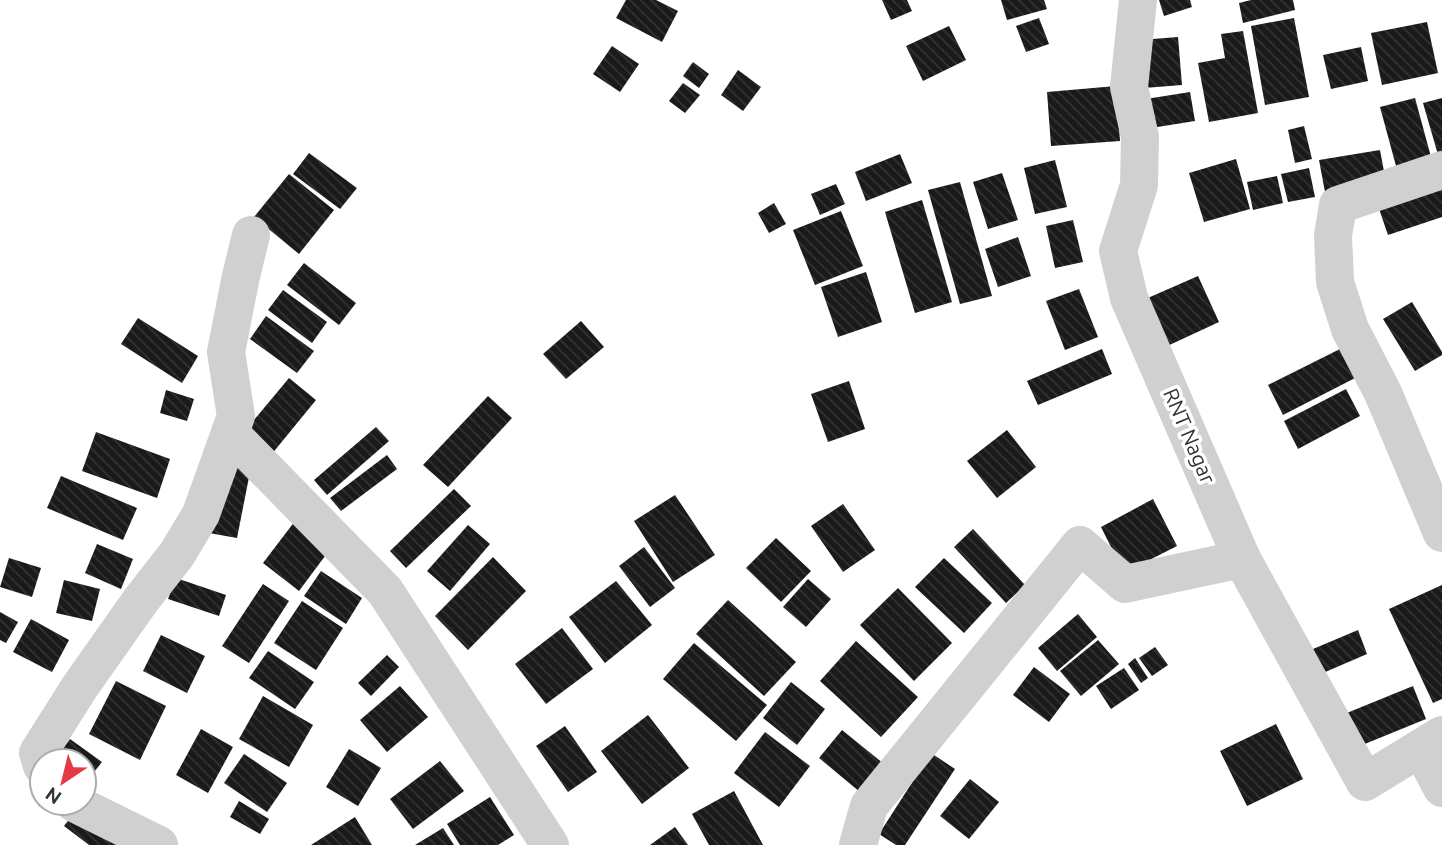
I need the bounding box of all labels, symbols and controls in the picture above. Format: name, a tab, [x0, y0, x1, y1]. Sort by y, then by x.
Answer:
street label: RNT Nagar	[1159, 384, 1221, 487]
north arrow	[28, 747, 98, 817]
text: N	[41, 783, 65, 809]

